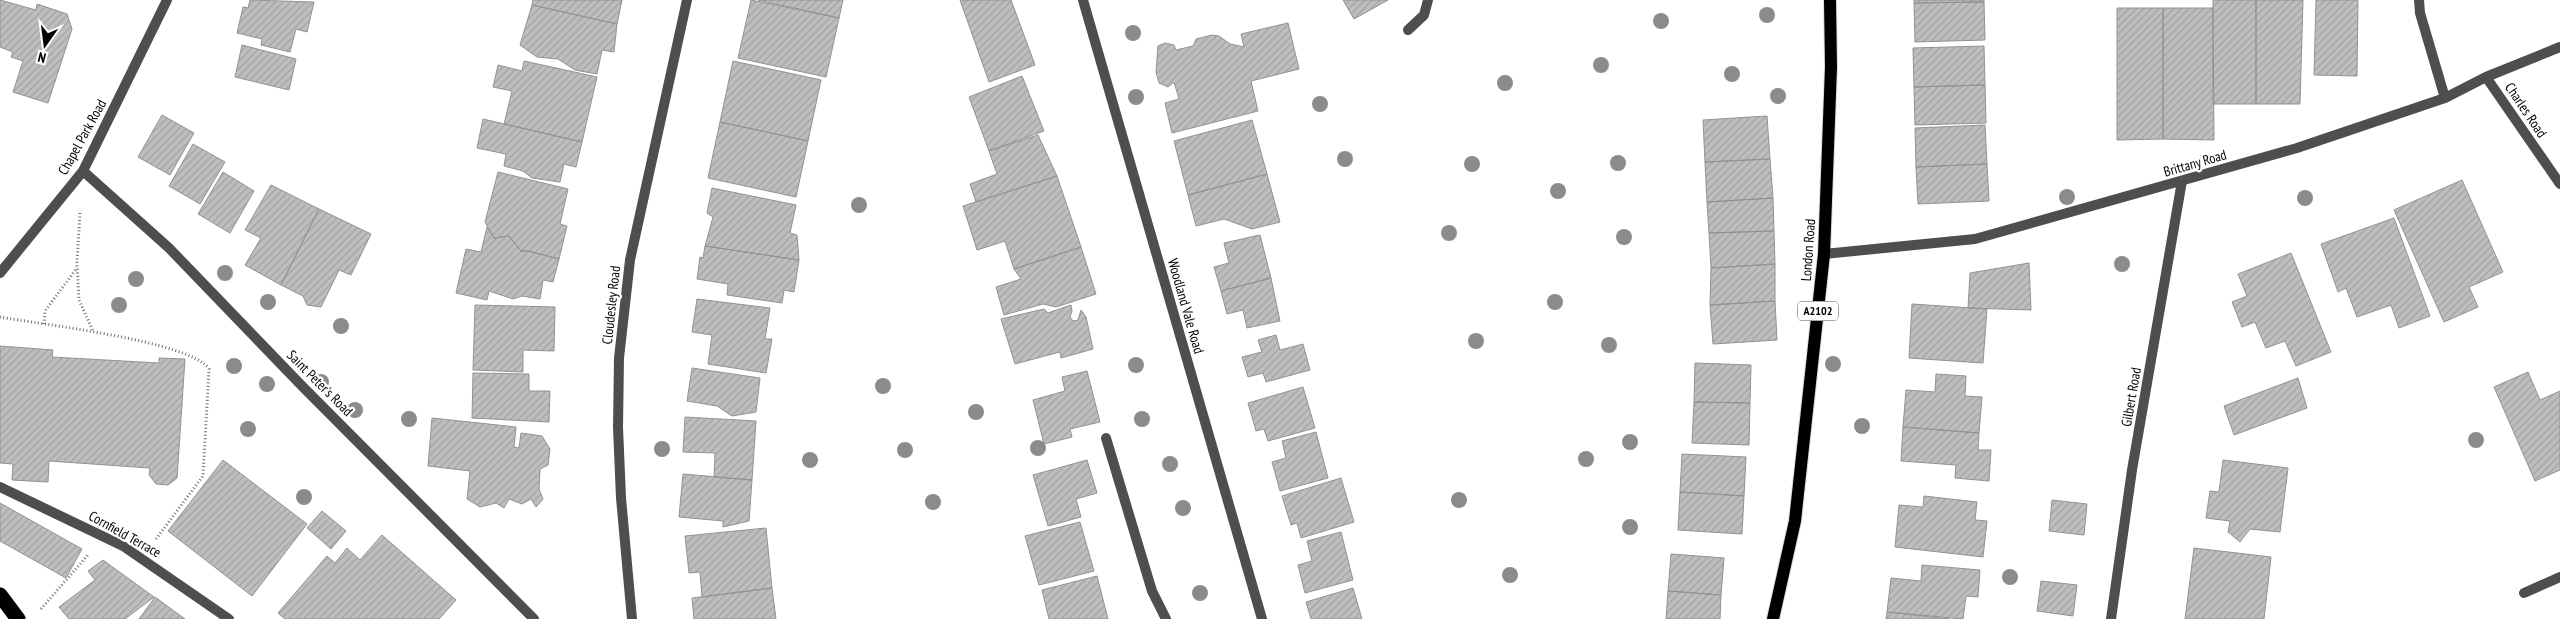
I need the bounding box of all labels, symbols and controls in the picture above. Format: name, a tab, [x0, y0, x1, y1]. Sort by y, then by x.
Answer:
north arrow	[20, 20, 70, 70]
text: N	[36, 48, 48, 67]
street label: Charles Road	[2501, 79, 2551, 141]
street label: Chapel Park Road	[54, 96, 110, 178]
street label: Brittany Road	[2161, 145, 2229, 181]
street label: London Road	[1797, 218, 1819, 282]
street label: Woodland Vale Road	[1164, 256, 1208, 356]
street label: Cloudesley Road	[598, 265, 624, 345]
road number: A2102	[1798, 302, 1838, 321]
street label: Saint Peter's Road	[283, 346, 357, 420]
street label: Gilbert Road	[2117, 366, 2145, 428]
street label: Cornfield Terrace	[86, 507, 165, 561]

